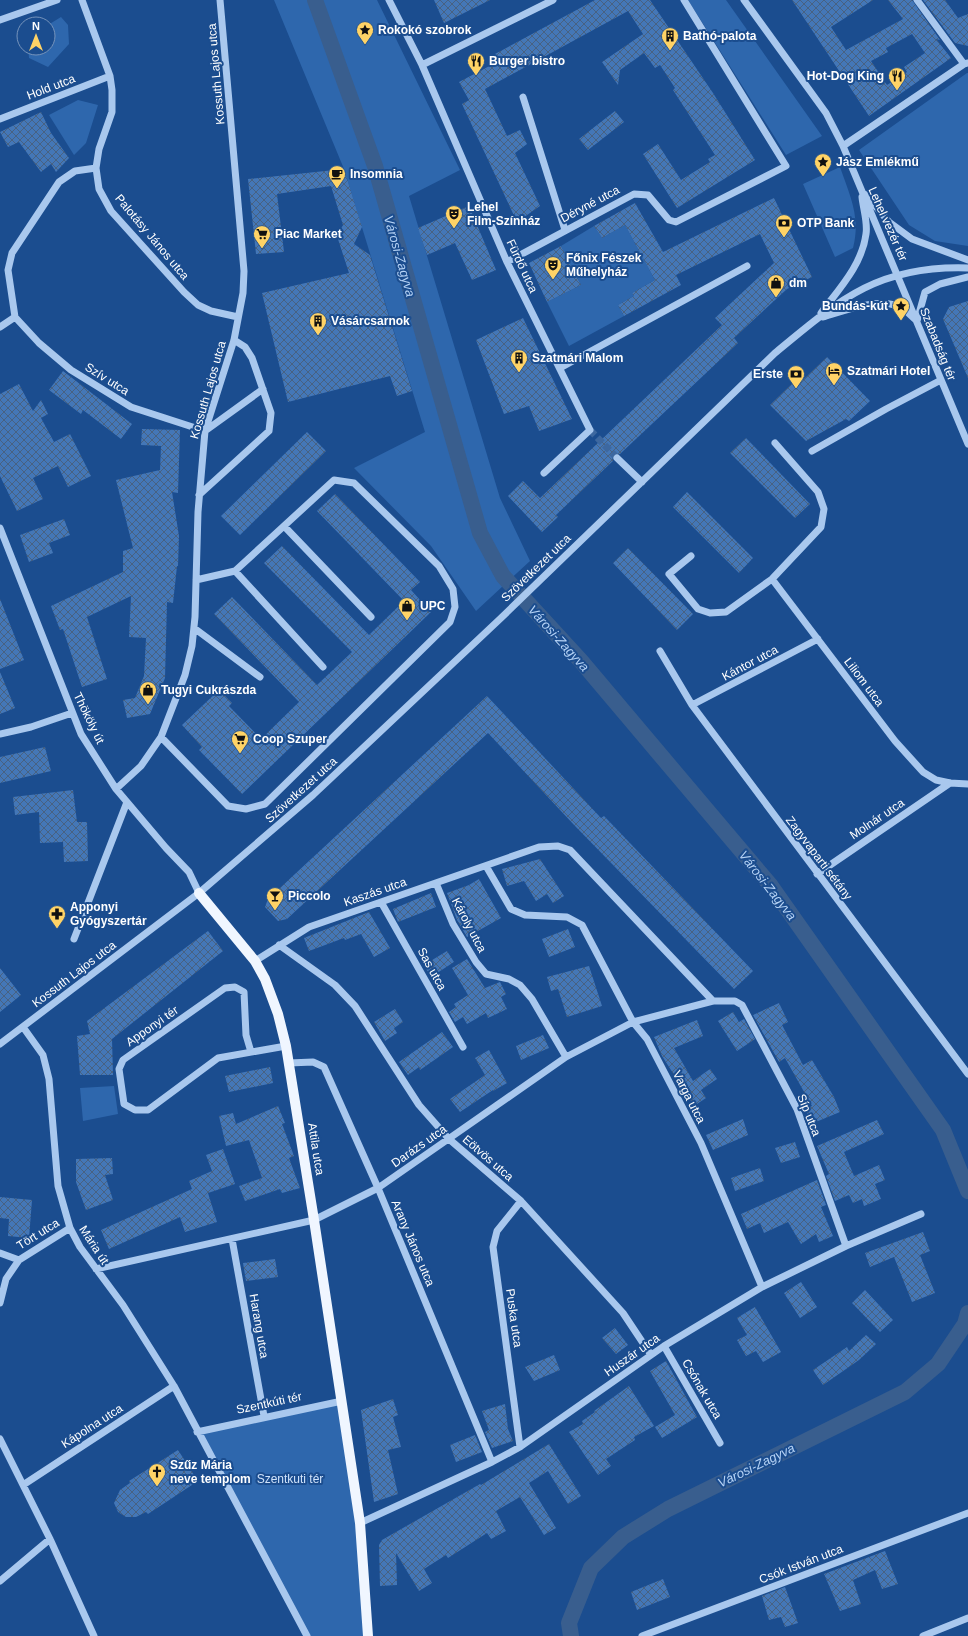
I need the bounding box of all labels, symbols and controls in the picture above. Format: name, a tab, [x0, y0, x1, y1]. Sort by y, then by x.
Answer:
north arrow	[16, 16, 56, 56]
text: N	[32, 20, 40, 32]
place icon: Rokokó szobrok	[355, 20, 375, 45]
street label: Kossuth Lajos utca	[205, 23, 227, 125]
place label: Rokokó szobrok	[378, 23, 472, 37]
building icon: Bathó-palota	[660, 26, 680, 51]
place label: Bathó-palota	[683, 29, 757, 43]
restaurant icon: Burger bistro	[466, 51, 486, 76]
place label: Burger bistro	[489, 54, 565, 68]
restaurant icon: Hot-Dog King	[887, 66, 907, 91]
place label: Hot-Dog King	[807, 69, 884, 83]
street label: Hold utca	[25, 71, 77, 103]
place icon: Jász Emlékmű	[813, 152, 833, 177]
place label: Jász Emlékmű	[836, 155, 919, 169]
cafe icon: Insomnia	[327, 164, 347, 189]
place label: Insomnia	[350, 167, 403, 181]
street label: Déryné utca	[558, 182, 622, 225]
street label: Lehel vezér tér	[865, 185, 911, 263]
street label: Palotásy János utca	[112, 191, 192, 283]
place label: Lehel Film-Színház	[467, 200, 540, 228]
theatre icon: Lehel Film-Színház	[444, 204, 464, 229]
bank icon: OTP Bank	[774, 213, 794, 238]
water label: Városi-Zagyva	[381, 214, 418, 298]
place label: OTP Bank	[797, 216, 854, 230]
supermarket icon: Piac Market	[252, 224, 272, 249]
place label: Piac Market	[275, 227, 342, 241]
street label: Fürdő utca	[504, 237, 541, 295]
place label: Főnix Fészek Műhelyház	[566, 251, 642, 279]
theatre icon: Főnix Fészek Műhelyház	[543, 255, 563, 280]
shop icon: dm	[766, 273, 786, 298]
place label: dm	[789, 276, 807, 290]
place icon: Bundás-kút	[891, 296, 911, 321]
place label: Bundás-kút	[822, 299, 888, 313]
street label: Szabadság tér	[917, 306, 959, 382]
building icon: Vásárcsarnok	[308, 311, 328, 336]
place label: Vásárcsarnok	[331, 314, 410, 328]
street label: Kossuth Lajos utca	[187, 339, 229, 441]
building icon: Szatmári Malom	[509, 348, 529, 373]
place label: Szatmári Malom	[532, 351, 623, 365]
street label: Szív utca	[82, 360, 132, 398]
hotel icon: Szatmári Hotel	[824, 361, 844, 386]
bank icon: Erste	[786, 364, 806, 389]
place label: Szatmári Hotel	[847, 364, 930, 378]
place label: Erste	[753, 367, 783, 381]
street label: Szövetkezet utca	[498, 531, 574, 605]
shop icon: UPC	[397, 596, 417, 621]
place label: UPC	[420, 599, 446, 613]
water label: Városi-Zagyva	[525, 602, 592, 674]
street label: Kántor utca	[720, 642, 781, 684]
street label: Liliom utca	[841, 655, 887, 709]
shop icon: Tugyi Cukrászda	[138, 680, 158, 705]
place label: Tugyi Cukrászda	[161, 683, 256, 697]
street label: Thököly út	[71, 690, 108, 747]
supermarket icon: Coop Szuper	[230, 729, 250, 754]
place label: Coop Szuper	[253, 732, 327, 746]
street label: Szövetkezet utca	[262, 754, 340, 826]
street label: Molnár utca	[847, 795, 907, 842]
street label: Zagyvaparti sétány	[783, 813, 855, 903]
water label: Városi-Zagyva	[736, 848, 799, 923]
street label: Kaszás utca	[342, 875, 408, 909]
bar icon: Piccolo	[265, 886, 285, 911]
place label: Piccolo	[288, 889, 331, 903]
street label: Károly utca	[449, 895, 489, 955]
place label: Apponyi Gyógyszertár	[70, 900, 147, 928]
pharmacy icon: Apponyi Gyógyszertár	[47, 904, 67, 929]
street label: Kossuth Lajos utca	[29, 938, 119, 1010]
street label: Sas utca	[415, 945, 450, 993]
street label: Apponyi tér	[123, 1003, 181, 1049]
street label: Varga utca	[670, 1068, 708, 1126]
street label: Síp utca	[794, 1092, 824, 1138]
street label: Attila utca	[305, 1122, 327, 1176]
street label: Darázs utca	[389, 1122, 450, 1170]
street label: Eötvös utca	[460, 1132, 516, 1184]
street label: Arany János utca	[388, 1198, 438, 1289]
street label: Tört utca	[14, 1215, 62, 1252]
street label: Mária út	[76, 1223, 112, 1268]
street label: Puska utca	[503, 1288, 525, 1349]
street label: Harang utca	[246, 1293, 272, 1360]
street label: Huszár utca	[602, 1331, 663, 1379]
street label: Csónak utca	[679, 1357, 725, 1422]
street label: Szentkúti tér	[235, 1389, 303, 1417]
street label: Kápolna utca	[59, 1401, 125, 1451]
water label: Városi-Zagyva	[715, 1440, 797, 1491]
place label: Szűz Mária neve templom	[170, 1458, 251, 1486]
church icon: Szűz Mária neve templom	[147, 1462, 167, 1487]
park label: Szentkuti tér	[257, 1472, 323, 1486]
street label: Csók István utca	[757, 1541, 845, 1586]

